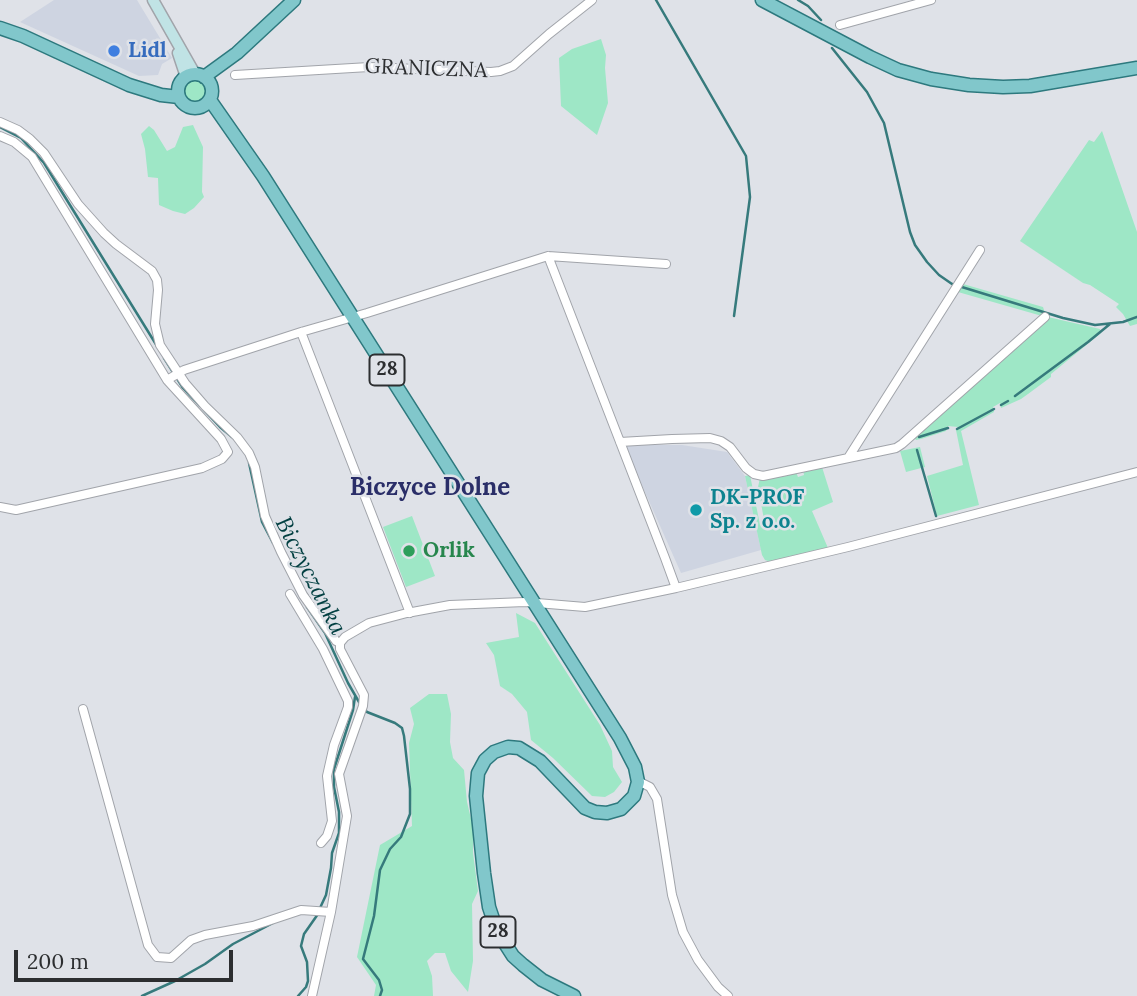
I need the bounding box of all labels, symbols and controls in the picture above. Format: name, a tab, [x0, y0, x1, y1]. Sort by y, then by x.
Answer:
place label: Lidl	[128, 38, 167, 64]
marker: Lidl	[106, 43, 122, 59]
street label: GRANICZNA	[364, 54, 488, 84]
road number: 28	[370, 354, 404, 386]
district label: Biczyce Dolne	[350, 474, 510, 502]
place label: DK-PROF Sp. z o.o.	[710, 485, 804, 535]
marker: DK-PROF Sp. z o.o.	[688, 502, 704, 518]
water label: Biczyczanka	[269, 513, 351, 639]
place label: Orlik	[423, 538, 475, 564]
marker: Orlik	[401, 543, 417, 559]
road number: 28	[480, 916, 516, 948]
scale bar	[18, 936, 236, 980]
text: 200 m	[27, 948, 89, 975]

